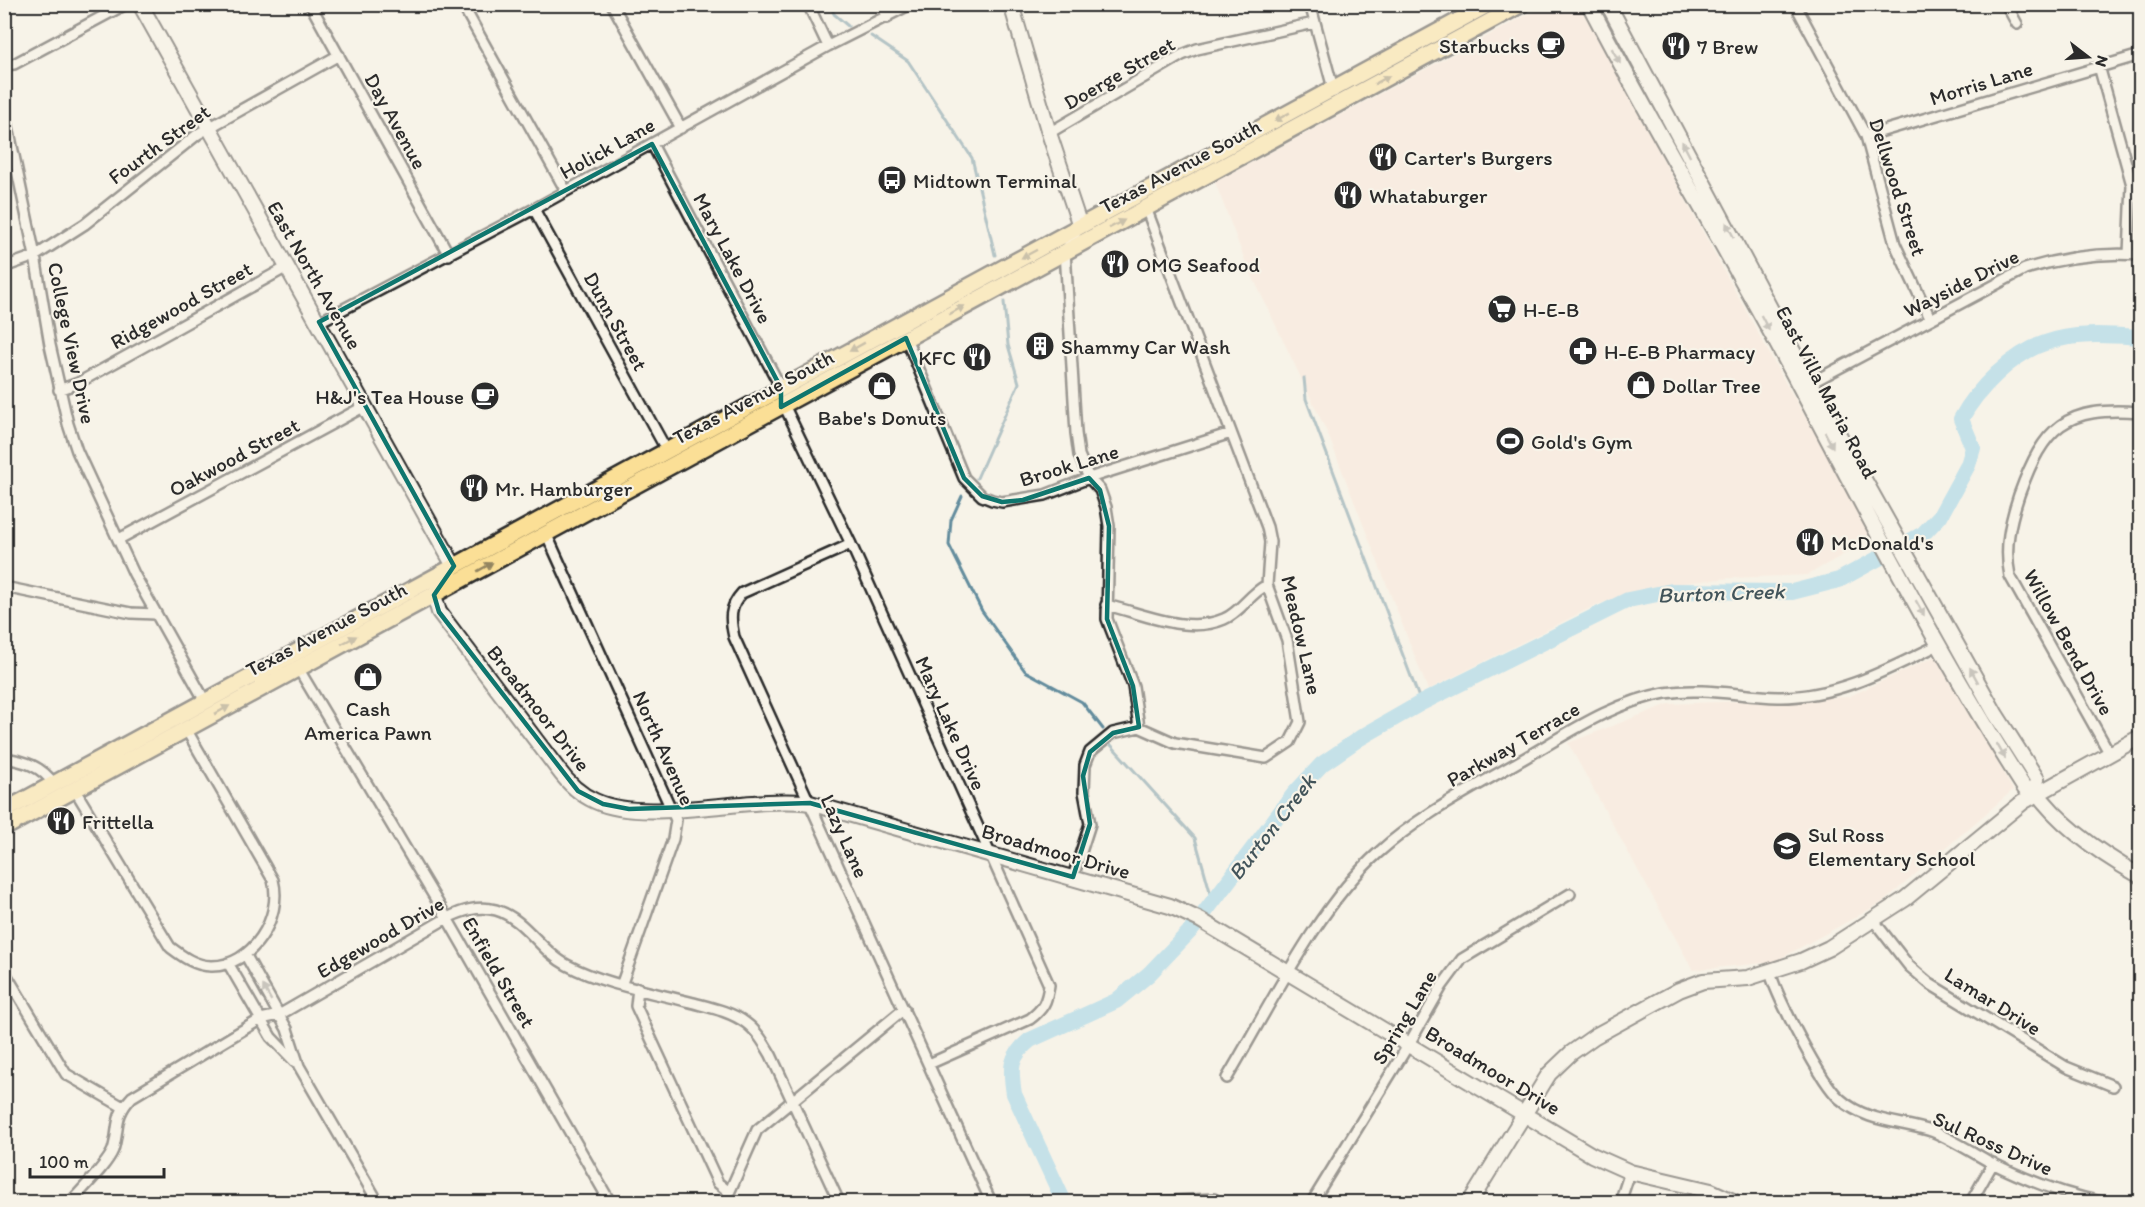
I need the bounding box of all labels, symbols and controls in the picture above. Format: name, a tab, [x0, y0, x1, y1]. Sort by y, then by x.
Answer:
north arrow	[2058, 27, 2118, 87]
cafe icon: Starbucks	[1535, 29, 1567, 61]
restaurant icon: 7 Brew	[1660, 30, 1692, 62]
street label: Doerge Street	[1059, 31, 1179, 115]
place label: Starbucks	[1439, 33, 1530, 58]
place label: 7 Brew	[1697, 34, 1758, 59]
one-way arrow	[1611, 48, 1621, 65]
text: N	[2091, 53, 2113, 69]
street label: Morris Lane	[1926, 55, 2036, 111]
street label: Day Avenue	[359, 69, 433, 173]
one-way arrow	[1374, 75, 1391, 85]
street label: Fourth Street	[103, 99, 215, 189]
street label: Holick Lane	[555, 112, 659, 184]
one-way arrow	[1273, 112, 1290, 122]
street label: Texas Avenue South	[1095, 113, 1265, 219]
street label: Dellwood Street	[1864, 115, 1932, 259]
one-way arrow	[1681, 140, 1691, 157]
restaurant icon: Carter's Burgers	[1367, 141, 1399, 173]
place label: Carter's Burgers	[1404, 145, 1553, 170]
bus stop icon: Midtown Terminal	[876, 164, 908, 196]
place label: Midtown Terminal	[913, 168, 1077, 193]
restaurant icon: Whataburger	[1332, 179, 1364, 211]
place label: Whataburger	[1369, 183, 1488, 208]
street label: Mary Lake Drive	[688, 188, 778, 328]
street label: East North Avenue	[262, 196, 368, 354]
one-way arrow	[1109, 219, 1126, 229]
one-way arrow	[1725, 221, 1734, 238]
street label: Wayside Drive	[1899, 243, 2023, 323]
restaurant icon: OMG Seafood	[1099, 248, 1131, 280]
one-way arrow	[1020, 249, 1037, 259]
place label: OMG Seafood	[1136, 252, 1260, 277]
street label: Ridgewood Street	[106, 256, 256, 354]
street label: College View Drive	[43, 260, 101, 426]
street label: Dunn Street	[579, 267, 653, 375]
supermarket icon: H-E-B	[1486, 293, 1518, 325]
place label: H-E-B	[1523, 297, 1579, 322]
street label: East Villa Maria Road	[1771, 301, 1883, 483]
one-way arrow	[949, 305, 966, 315]
one-way arrow	[1760, 315, 1770, 332]
building icon: Shammy Car Wash	[1024, 330, 1056, 362]
place label: Shammy Car Wash	[1061, 334, 1231, 359]
pharmacy icon: H-E-B Pharmacy	[1567, 335, 1599, 367]
place label: H-E-B Pharmacy	[1604, 339, 1755, 364]
restaurant icon: KFC	[961, 341, 993, 373]
one-way arrow	[849, 342, 866, 352]
street label: Texas Avenue South	[668, 344, 838, 450]
place label: KFC	[918, 345, 956, 370]
shop icon: Dollar Tree	[1625, 369, 1657, 401]
shop icon: Babe's Donuts	[866, 370, 898, 402]
place label: Dollar Tree	[1662, 373, 1761, 398]
cafe icon: H&J's Tea House	[469, 380, 501, 412]
place label: H&J's Tea House	[315, 384, 464, 409]
place label: Babe's Donuts	[818, 405, 946, 430]
street label: Oakwood Street	[165, 412, 304, 502]
sports icon: Gold's Gym	[1494, 425, 1526, 457]
place label: Gold's Gym	[1531, 429, 1633, 454]
one-way arrow	[1824, 432, 1834, 449]
street label: Brook Lane	[1016, 438, 1122, 492]
restaurant icon: Mr. Hamburger	[458, 472, 490, 504]
place label: Mr. Hamburger	[495, 476, 633, 501]
restaurant icon: McDonald's	[1794, 526, 1826, 558]
place label: McDonald's	[1831, 530, 1934, 555]
one-way arrow	[477, 562, 494, 572]
street label: Willow Bend Drive	[2019, 565, 2119, 719]
street label: Meadow Lane	[1276, 573, 1328, 697]
street label: Texas Avenue South	[241, 576, 411, 682]
water label: Burton Creek	[1657, 577, 1787, 609]
one-way arrow	[1915, 600, 1925, 617]
one-way arrow	[341, 635, 358, 645]
street label: Broadmoor Drive	[482, 640, 596, 776]
street label: Mary Lake Drive	[910, 652, 992, 794]
shop icon: Cash America Pawn	[352, 661, 384, 693]
one-way arrow	[1969, 666, 1979, 683]
street label: North Avenue	[628, 687, 700, 809]
place label: Cash America Pawn	[304, 696, 432, 745]
street label: Parkway Terrace	[1442, 696, 1584, 792]
one-way arrow	[214, 705, 231, 715]
one-way arrow	[1996, 743, 2006, 760]
water label: Burton Creek	[1222, 767, 1323, 885]
street label: Lazy Lane	[816, 790, 874, 882]
restaurant icon: Frittella	[45, 805, 77, 837]
place label: Frittella	[82, 809, 154, 834]
street label: Broadmoor Drive	[979, 818, 1133, 884]
place label: Sul Ross Elementary School	[1808, 822, 1976, 871]
school or university icon: Sul Ross Elementary School	[1771, 830, 1803, 862]
street label: Edgewood Drive	[312, 890, 448, 984]
street label: Enfield Street	[457, 912, 541, 1032]
street label: Lamar Drive	[1940, 962, 2046, 1040]
street label: Spring Lane	[1366, 965, 1442, 1069]
one-way arrow	[263, 985, 273, 1002]
street label: Broadmoor Drive	[1421, 1020, 1565, 1120]
street label: Sul Ross Drive	[1929, 1105, 2057, 1181]
scale bar	[30, 1141, 164, 1179]
text: 100 m	[39, 1151, 89, 1173]

